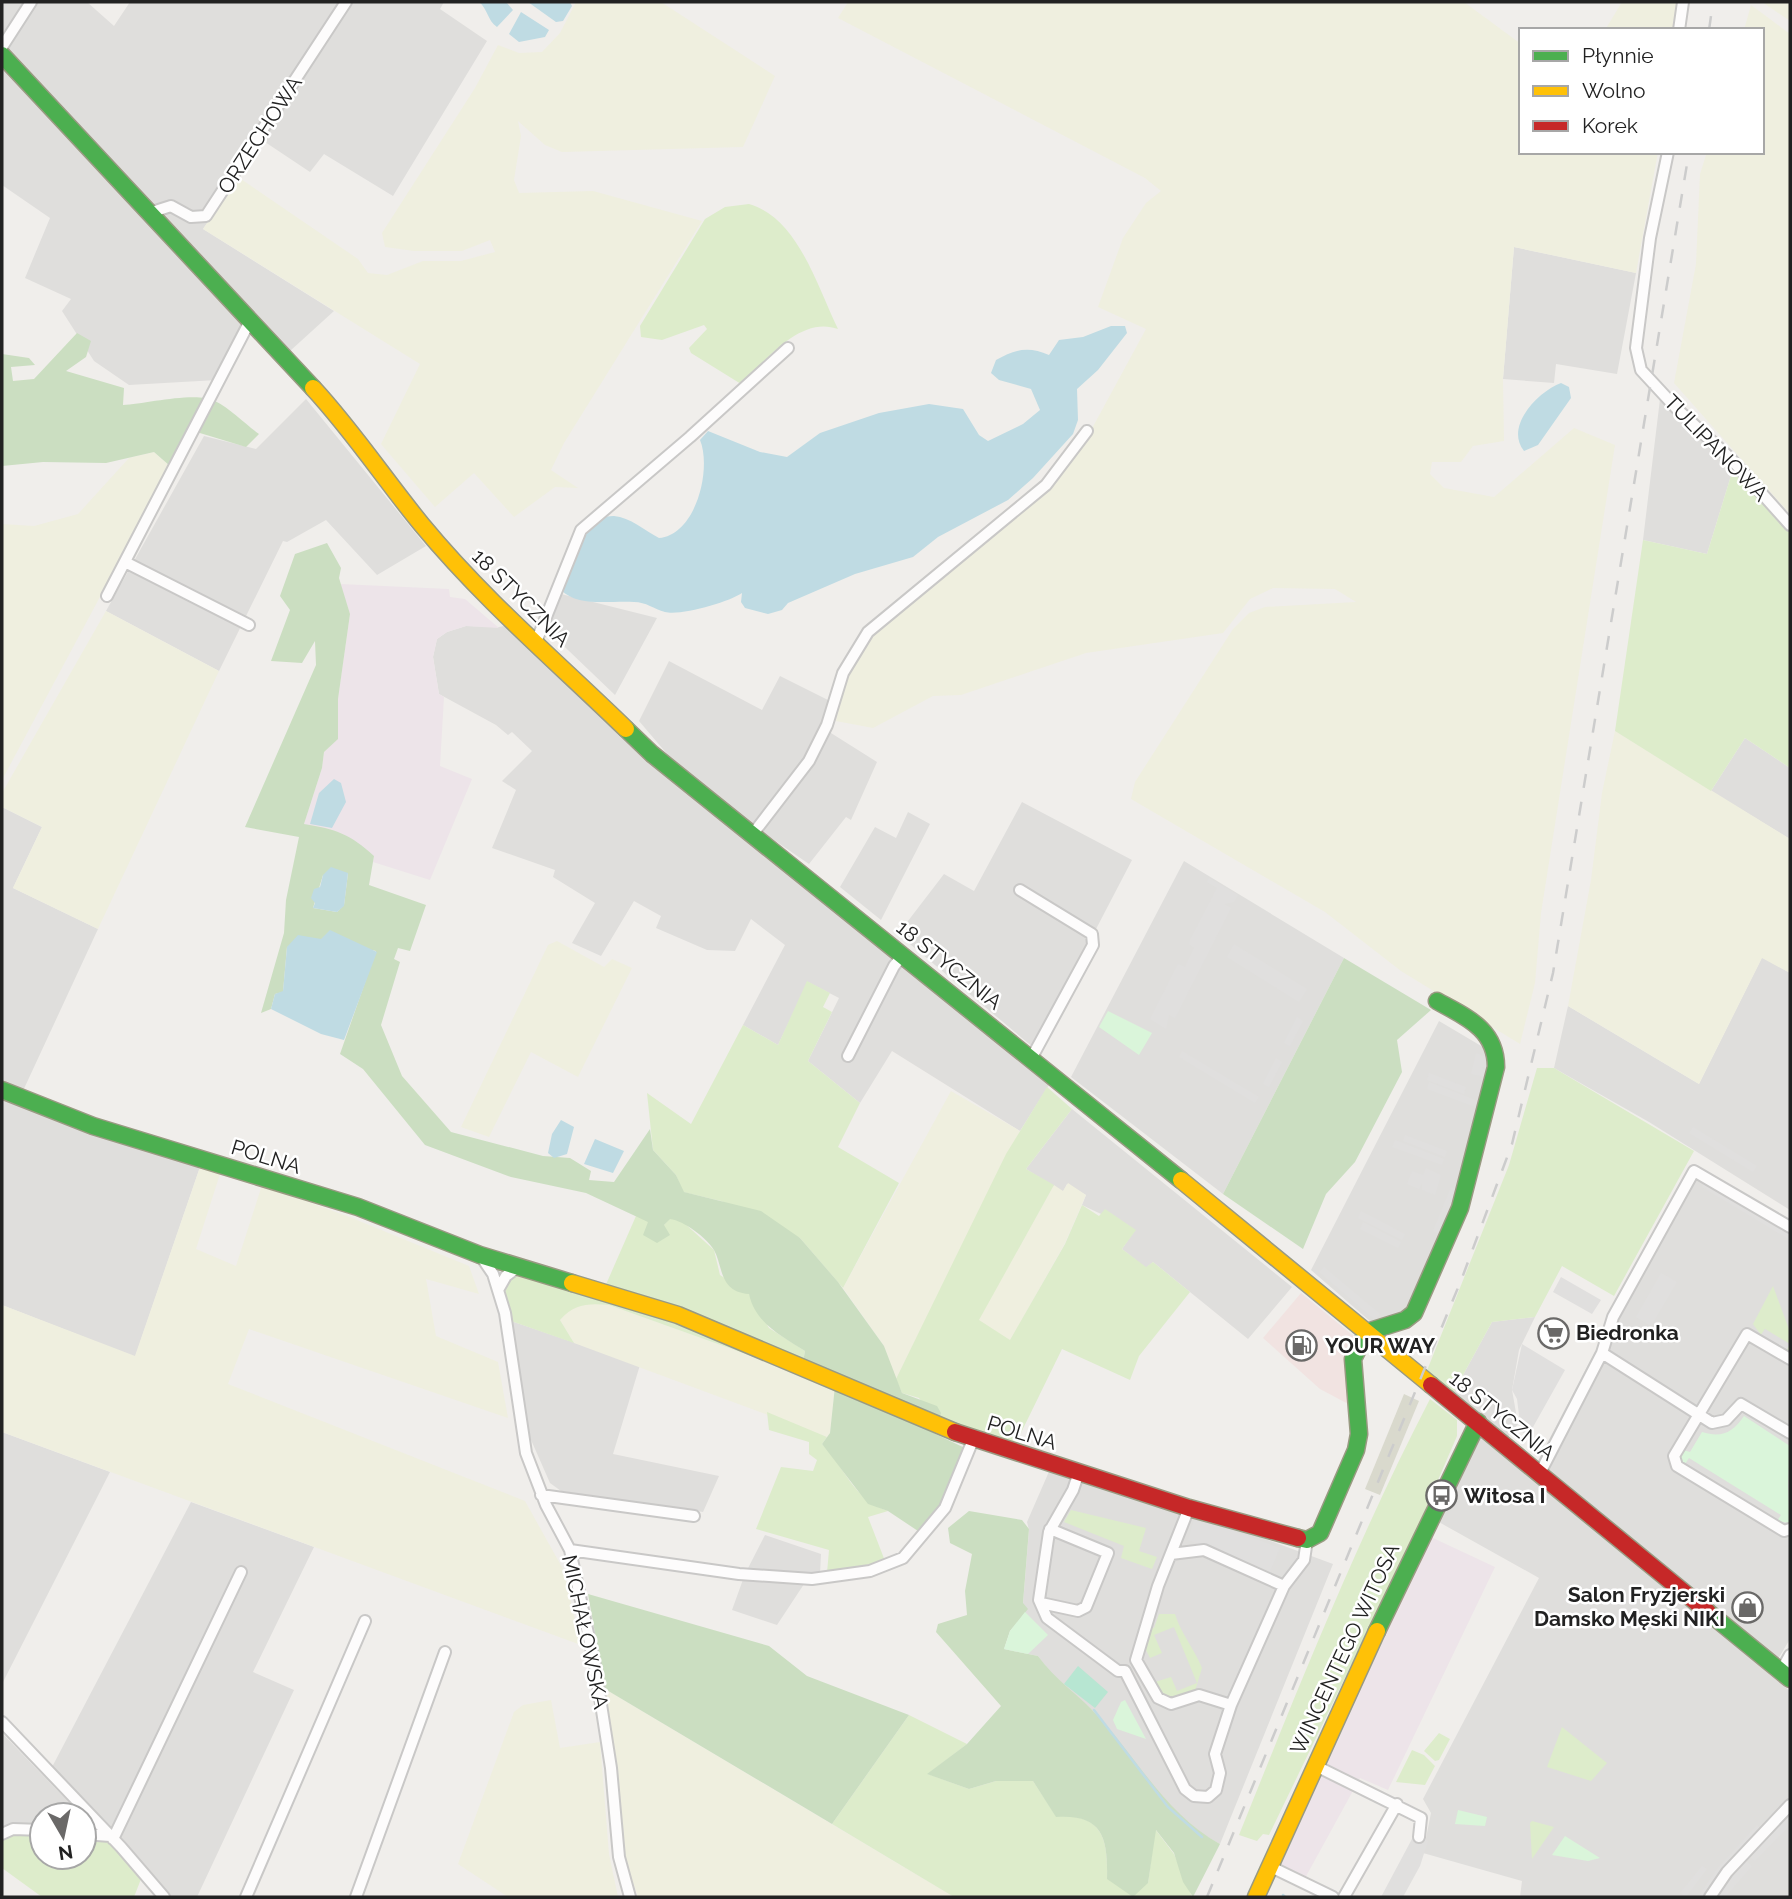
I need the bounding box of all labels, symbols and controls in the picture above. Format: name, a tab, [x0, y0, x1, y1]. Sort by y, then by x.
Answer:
legend	[1519, 28, 1764, 154]
text: Płynnie	[1582, 43, 1654, 68]
street label: ORZECHOWA	[212, 71, 307, 198]
text: Wolno	[1582, 78, 1646, 103]
text: Korek	[1582, 113, 1638, 138]
street label: TULIPANOWA	[1659, 389, 1774, 506]
street label: 18 STYCZNIA	[467, 543, 576, 652]
street label: 18 STYCZNIA	[892, 915, 1007, 1015]
street label: POLNA	[228, 1134, 304, 1179]
supermarket icon: Biedronka	[1536, 1316, 1570, 1350]
place label: Biedronka	[1576, 1320, 1679, 1345]
fuel station icon: YOUR WAY	[1285, 1329, 1319, 1363]
place label: YOUR WAY	[1325, 1333, 1435, 1358]
street label: 18 STYCZNIA	[1445, 1366, 1560, 1466]
street label: POLNA	[984, 1410, 1060, 1455]
bus stop icon: Witosa I	[1424, 1479, 1458, 1513]
place label: Witosa I	[1464, 1483, 1546, 1508]
street label: WINCENTEGO WITOSA	[1285, 1540, 1404, 1758]
street label: MICHAŁOWSKA	[557, 1553, 614, 1711]
place label: Salon Fryzjerski Damsko Męski NIKI	[1534, 1582, 1725, 1631]
shop icon: Salon Fryzjerski Damsko Męski NIKI	[1731, 1590, 1765, 1624]
north arrow	[28, 1801, 98, 1871]
text: N	[57, 1841, 75, 1865]

